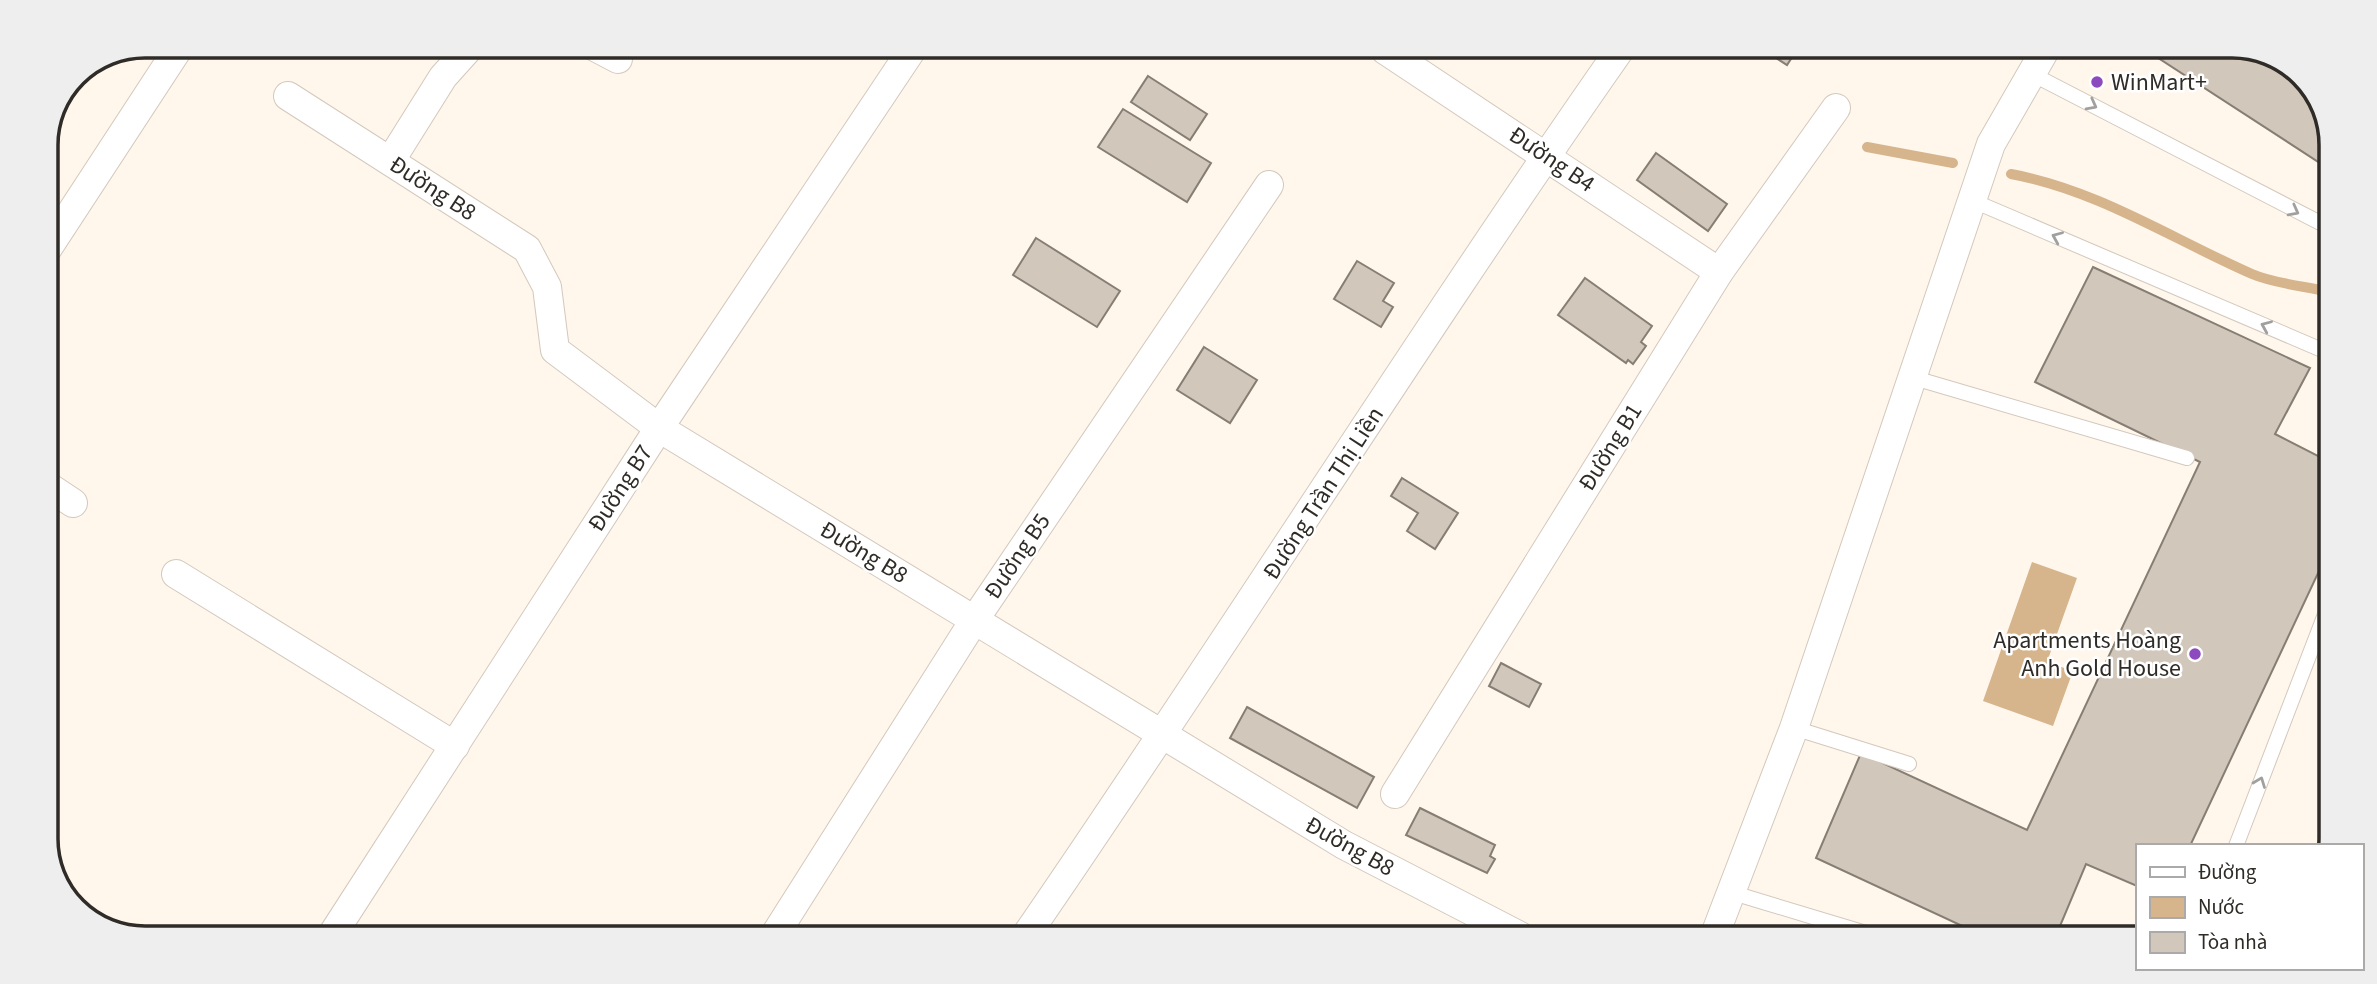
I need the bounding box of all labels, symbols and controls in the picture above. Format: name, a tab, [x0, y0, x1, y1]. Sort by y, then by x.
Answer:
place label: WinMart+	[2111, 65, 2207, 100]
marker: WinMart+	[2089, 74, 2105, 90]
one-way arrow	[2085, 97, 2097, 111]
street label: Đường B4	[1502, 118, 1602, 201]
street label: Đường B8	[382, 147, 483, 230]
one-way arrow	[2287, 202, 2299, 216]
one-way arrow	[2052, 231, 2064, 245]
one-way arrow	[2261, 320, 2274, 334]
street label: Đường B1	[1570, 397, 1651, 498]
street label: Đường Trần Thị Liền	[1254, 400, 1393, 587]
street label: Đường B7	[579, 438, 662, 539]
street label: Đường B5	[976, 506, 1059, 606]
street label: Đường B8	[813, 512, 914, 593]
place label: Apartments Hoàng Anh Gold House	[1993, 623, 2181, 686]
marker: Apartments Hoàng Anh Gold House	[2187, 646, 2203, 662]
one-way arrow	[2252, 777, 2266, 789]
street label: Đường B8	[1299, 808, 1401, 885]
legend	[2136, 844, 2363, 970]
text: Đường	[2198, 857, 2257, 887]
text: Nước	[2198, 892, 2244, 922]
text: Tòa nhà	[2198, 927, 2267, 957]

